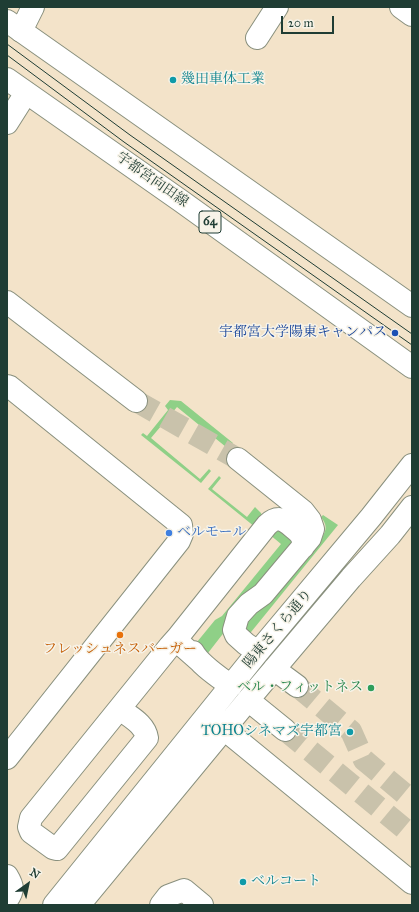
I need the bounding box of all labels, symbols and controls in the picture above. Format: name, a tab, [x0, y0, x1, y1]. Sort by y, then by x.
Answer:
scale bar	[283, 8, 336, 34]
text: 20 m	[288, 16, 314, 30]
place label: 幾田車体工業	[181, 72, 265, 88]
marker: 幾田車体工業	[168, 75, 178, 85]
street label: 宇都宮向田線	[113, 149, 191, 211]
road number: 64	[199, 211, 221, 233]
place label: 宇都宮大学陽東キャンパス	[219, 325, 387, 341]
marker: 宇都宮大学陽東キャンパス	[390, 328, 400, 338]
place label: ベルモール	[177, 525, 246, 541]
marker: ベルモール	[164, 528, 174, 538]
street label: 陽東さくら通り	[240, 586, 316, 672]
marker: フレッシュネスバーガー	[115, 630, 125, 640]
place label: フレッシュネスバーガー	[43, 642, 197, 658]
place label: ベル・フィットネス	[237, 680, 363, 696]
marker: ベル・フィットネス	[366, 683, 376, 693]
place label: TOHOシネマズ宇都宮	[201, 724, 342, 740]
marker: TOHOシネマズ宇都宮	[345, 727, 355, 737]
north arrow	[8, 864, 48, 904]
text: N	[27, 866, 42, 882]
place label: ベルコート	[251, 874, 321, 890]
marker: ベルコート	[238, 877, 248, 887]

